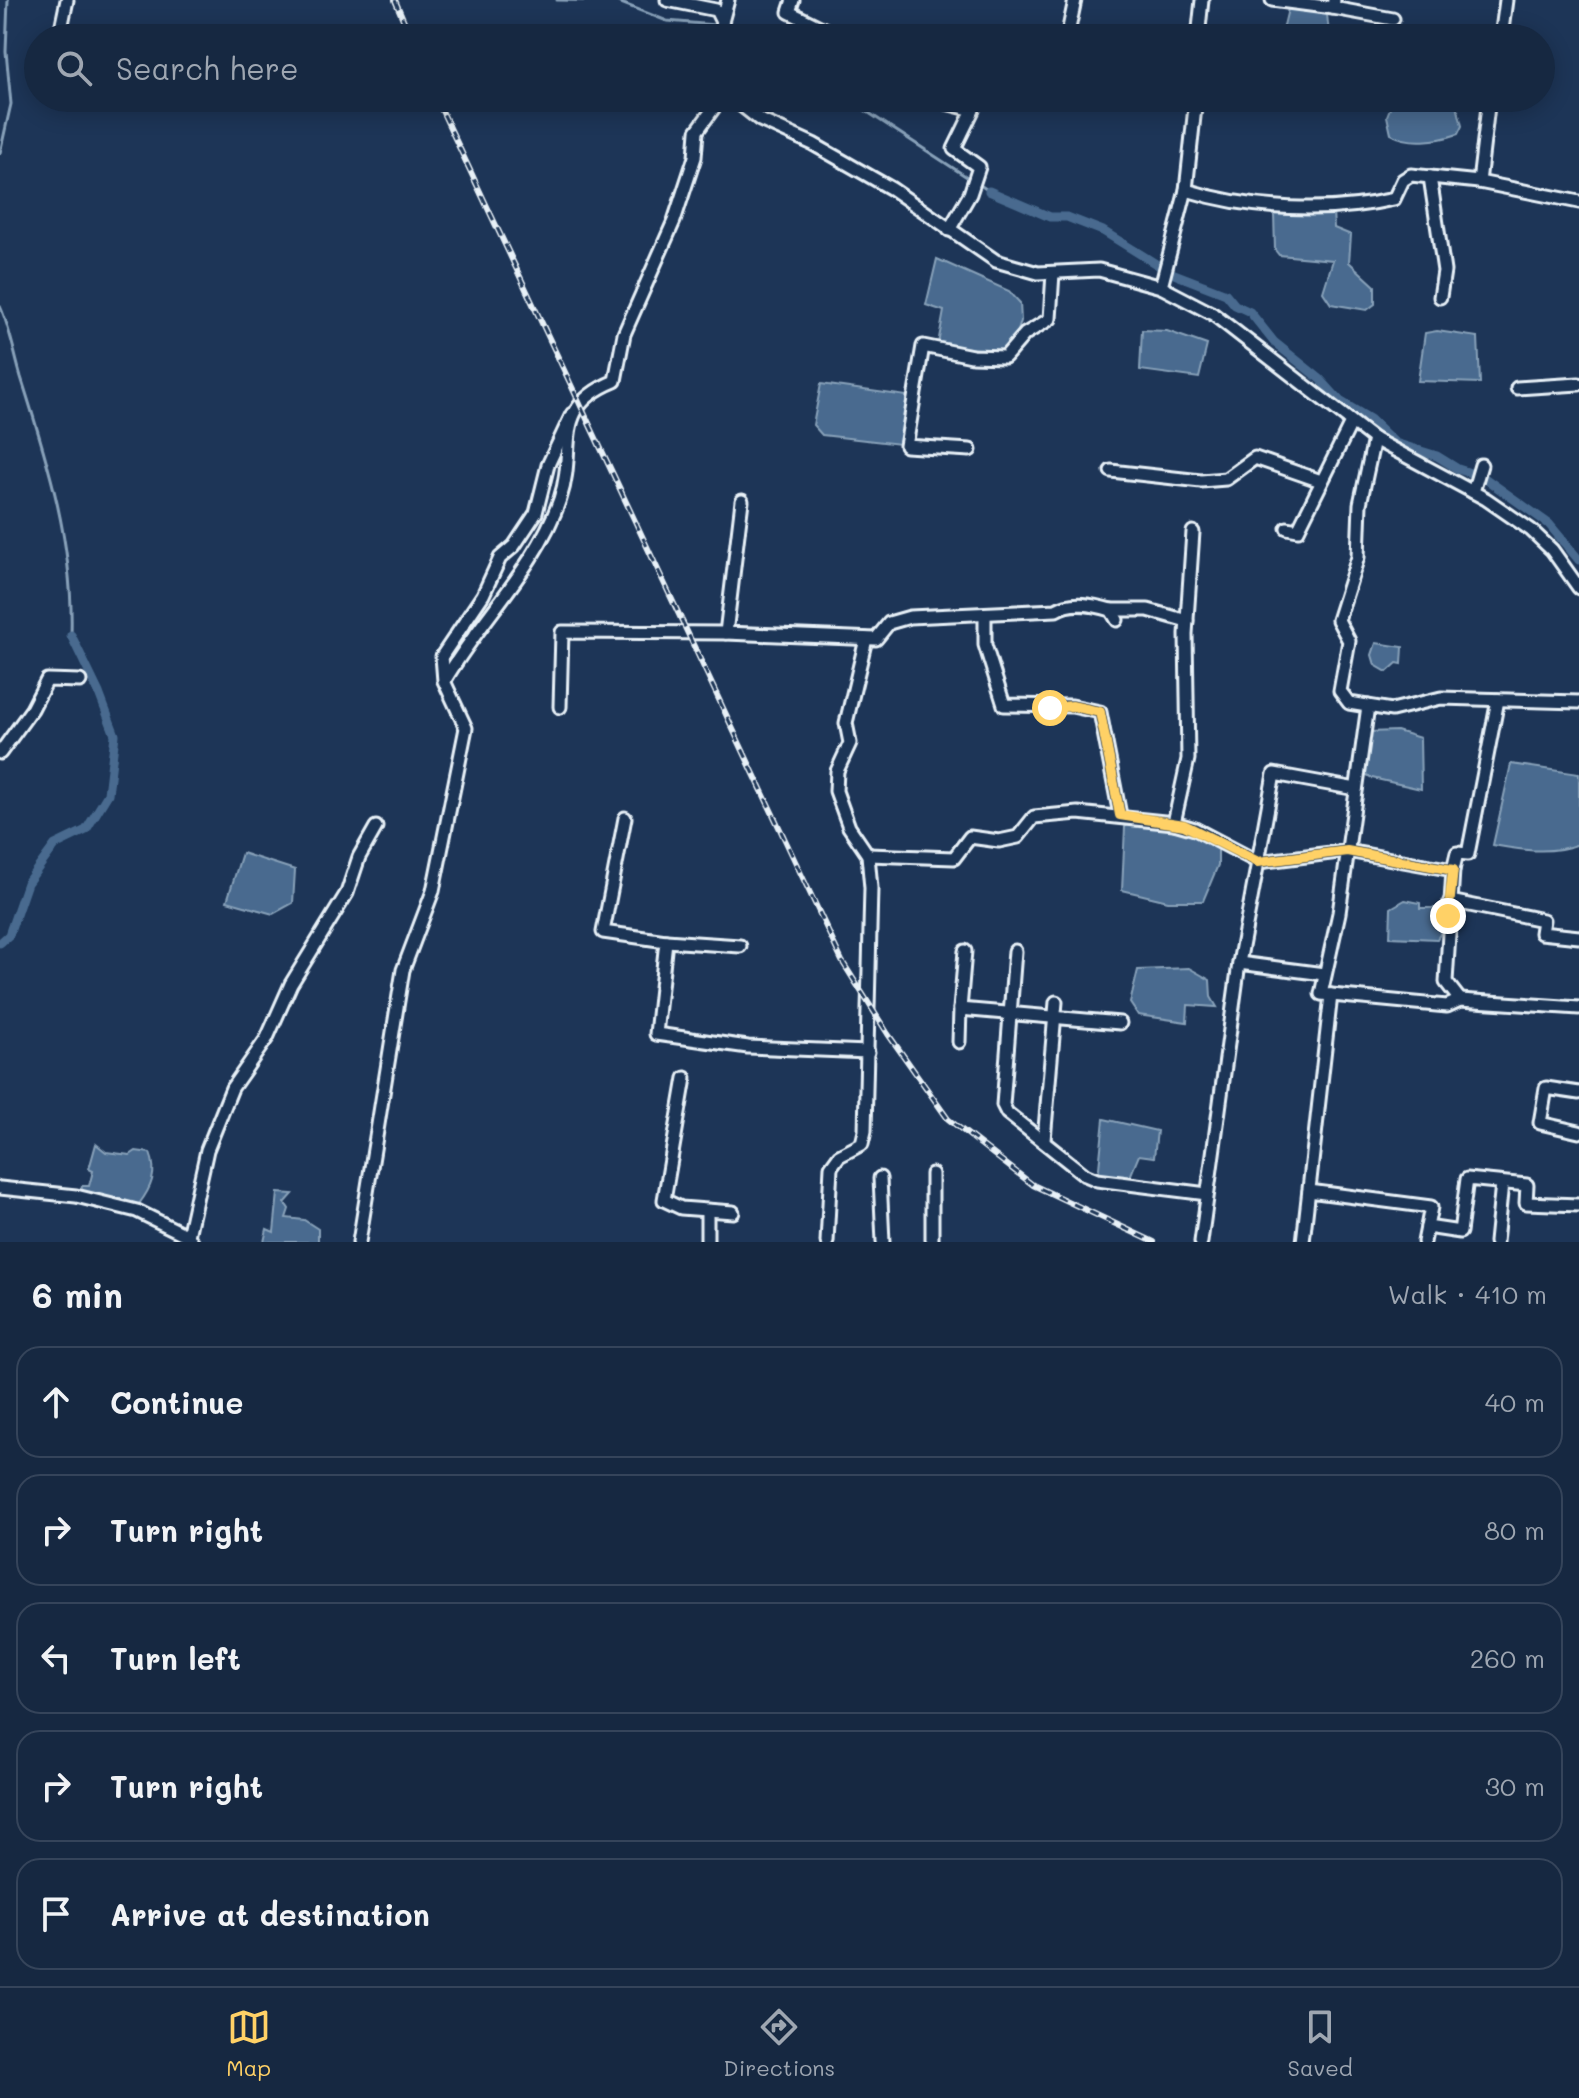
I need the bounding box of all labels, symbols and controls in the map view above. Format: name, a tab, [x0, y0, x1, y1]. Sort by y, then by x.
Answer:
search box	[24, 24, 1555, 112]
icon: search	[52, 46, 96, 90]
text: Search here	[116, 48, 299, 88]
route start	[1032, 690, 1068, 726]
route end	[1430, 898, 1466, 934]
text: 6 min	[32, 1272, 123, 1317]
text: Walk · 410 m	[1388, 1277, 1547, 1311]
icon: ahead	[34, 1380, 78, 1424]
text: Continue	[110, 1382, 243, 1422]
text: 40 m	[1485, 1385, 1545, 1419]
icon: right	[34, 1508, 78, 1552]
text: Turn right	[110, 1510, 263, 1550]
text: 80 m	[1484, 1513, 1545, 1547]
icon: left	[34, 1636, 78, 1680]
text: Turn left	[110, 1638, 241, 1678]
text: 260 m	[1470, 1641, 1545, 1675]
icon: right	[34, 1764, 78, 1808]
text: Turn right	[110, 1766, 263, 1806]
text: 30 m	[1485, 1769, 1545, 1803]
icon: arrive	[34, 1892, 78, 1936]
text: Arrive at destination	[110, 1894, 430, 1934]
tab: Map	[226, 2005, 271, 2082]
tab: Directions	[723, 2005, 835, 2082]
tab: Saved	[1288, 2005, 1353, 2082]

